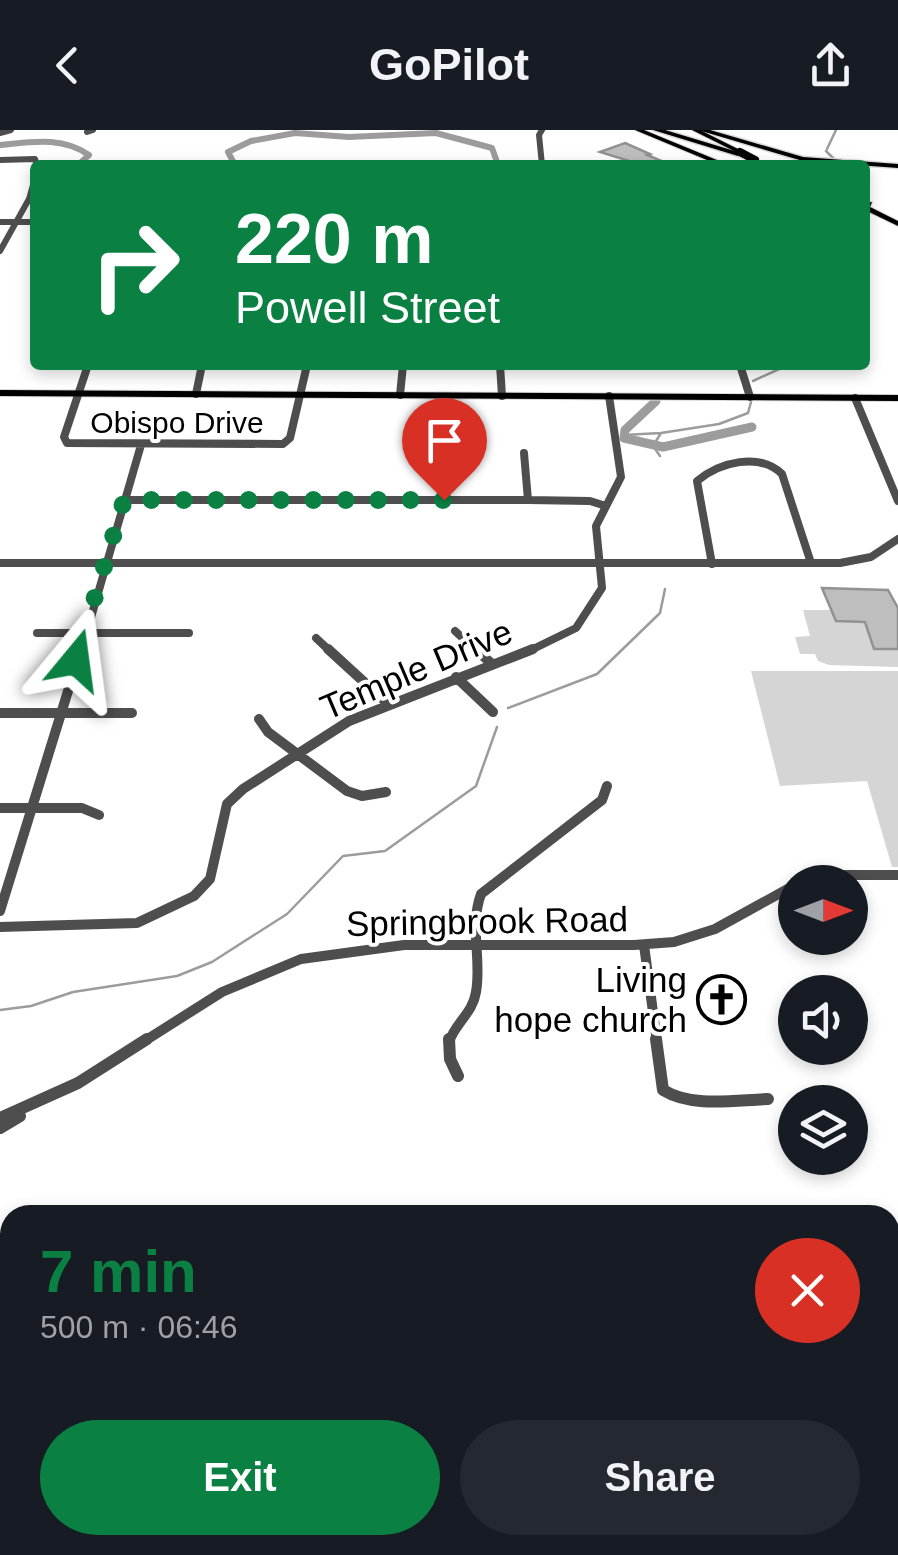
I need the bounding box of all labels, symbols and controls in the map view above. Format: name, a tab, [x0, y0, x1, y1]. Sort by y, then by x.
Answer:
icon: back	[40, 38, 95, 93]
icon: share	[803, 38, 858, 93]
text: GoPilot	[369, 39, 529, 90]
icon: right	[70, 200, 200, 330]
text: 220 m	[235, 200, 433, 278]
text: Powell Street	[235, 282, 500, 333]
pin	[402, 398, 487, 501]
street label: Obispo Drive	[90, 406, 264, 439]
icon: arrive	[417, 413, 472, 468]
position arrow	[24, 608, 128, 712]
street label: Temple Drive	[314, 611, 518, 727]
north arrow	[778, 865, 868, 955]
map controls	[778, 865, 868, 1175]
street label: Springbrook Road	[346, 899, 628, 943]
place label: Living hope church	[494, 960, 687, 1039]
church icon: Living hope church	[696, 973, 748, 1025]
button: sound	[778, 975, 868, 1065]
button: layers	[778, 1085, 868, 1175]
text: 7 min	[40, 1238, 197, 1305]
button: close	[755, 1238, 860, 1343]
text: 500 m · 06:46	[40, 1309, 237, 1345]
button: Exit	[40, 1420, 440, 1535]
button: Share	[460, 1420, 860, 1535]

